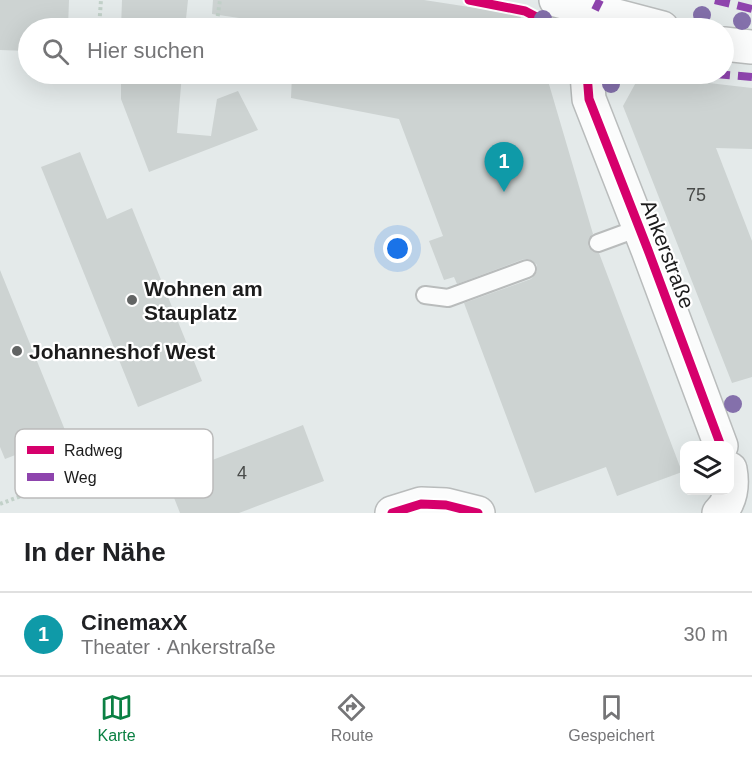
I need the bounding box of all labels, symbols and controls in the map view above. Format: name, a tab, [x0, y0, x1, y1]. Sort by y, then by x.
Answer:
search box	[18, 18, 734, 84]
icon: search	[39, 35, 72, 68]
text: Hier suchen	[87, 38, 204, 63]
pin: 1	[484, 142, 524, 192]
house number: 75	[686, 185, 706, 205]
street label: Ankerstraße	[637, 196, 699, 312]
your location	[383, 234, 412, 263]
place label: Wohnen am Stauplatz	[144, 277, 263, 324]
marker: Wohnen am Stauplatz	[125, 293, 139, 307]
place label: Johanneshof West	[29, 340, 215, 363]
marker: Johanneshof West	[10, 344, 24, 358]
legend	[15, 429, 213, 498]
map controls	[680, 441, 734, 495]
button: layers	[680, 441, 734, 495]
text: Radweg	[64, 442, 123, 459]
house number: 4	[237, 463, 247, 483]
text: Weg	[64, 469, 97, 486]
text: In der Nähe	[24, 537, 166, 567]
text: CinemaxX	[81, 610, 187, 635]
text: 1	[38, 623, 49, 645]
text: 30 m	[684, 623, 728, 645]
text: Theater · Ankerstraße	[81, 636, 276, 658]
tab: Karte	[97, 691, 136, 745]
tab: Route	[331, 691, 373, 745]
tab: Gespeichert	[568, 691, 655, 745]

